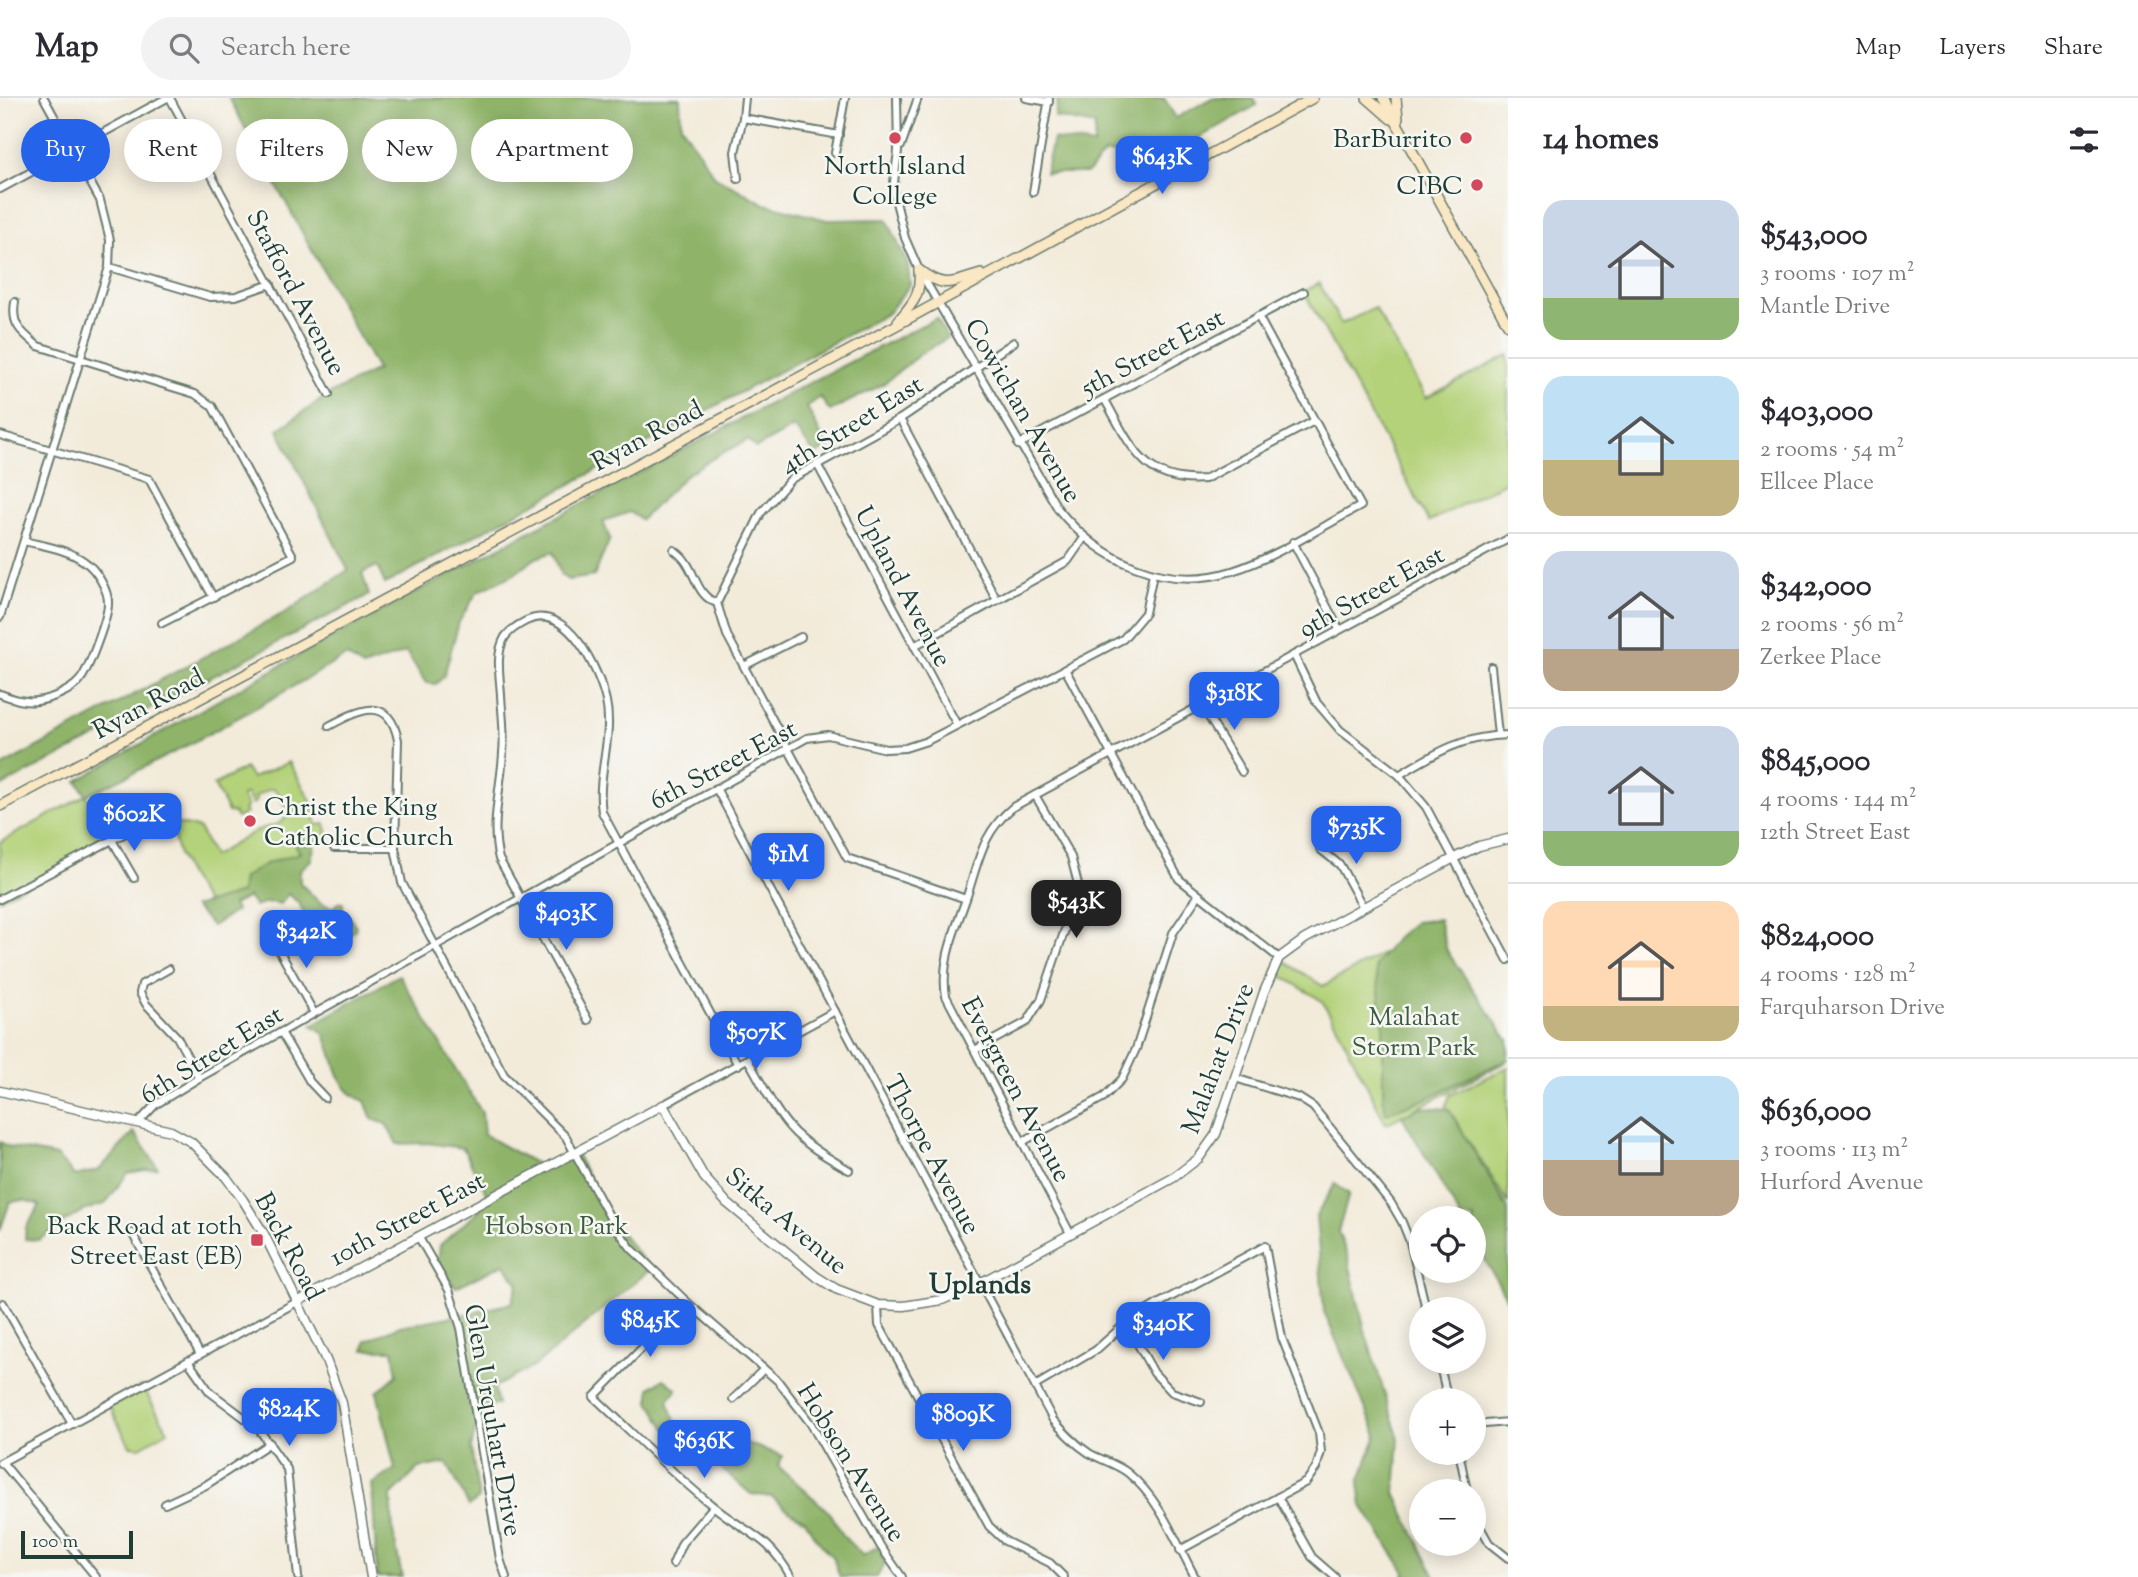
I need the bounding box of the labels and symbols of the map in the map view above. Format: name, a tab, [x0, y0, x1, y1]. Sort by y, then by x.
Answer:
place label: BarBurrito	[1333, 122, 1452, 159]
marker: North Island College	[887, 130, 903, 146]
marker: BarBurrito	[1458, 130, 1474, 146]
pin: $643K	[1113, 136, 1211, 196]
place label: North Island College	[824, 149, 966, 216]
place label: CIBC	[1396, 169, 1463, 206]
marker: CIBC	[1469, 177, 1485, 193]
street label: Stafford Avenue	[236, 204, 354, 383]
street label: 5th Street East	[1073, 301, 1232, 409]
street label: Cowichan Avenue	[954, 312, 1090, 510]
street label: 4th Street East	[774, 367, 931, 485]
street label: Ryan Road	[586, 392, 711, 482]
street label: Upland Avenue	[844, 500, 960, 674]
street label: 9th Street East	[1293, 538, 1452, 649]
street label: Ryan Road	[87, 660, 212, 750]
pin: $318K	[1185, 672, 1283, 732]
street label: 6th Street East	[644, 712, 804, 821]
place label: Christ the King Catholic Church	[264, 790, 454, 857]
pin: $602K	[85, 794, 183, 853]
pin: $735K	[1307, 806, 1405, 866]
marker: Christ the King Catholic Church	[242, 813, 258, 829]
pin: $1M	[754, 834, 822, 893]
pin: $543K	[1027, 880, 1125, 940]
pin: $403K	[517, 892, 615, 952]
pin: $342K	[257, 910, 355, 970]
street label: Malahat Drive	[1174, 978, 1265, 1140]
street label: Evergreen Avenue	[950, 991, 1079, 1189]
street label: 6th Street East	[134, 997, 291, 1115]
park label: Malahat Storm Park	[1351, 1000, 1477, 1067]
pin: $507K	[707, 1012, 805, 1071]
street label: Thorpe Avenue	[873, 1069, 988, 1242]
street label: Sitka Avenue	[716, 1159, 855, 1284]
street label: 10th Street East	[324, 1164, 493, 1277]
street label: Back Road	[244, 1186, 332, 1308]
place label: Back Road at 10th Street East (EB)	[47, 1209, 243, 1276]
park label: Hobson Park	[485, 1209, 629, 1246]
marker: Back Road at 10th Street East (EB)	[249, 1232, 265, 1248]
district label: Uplands	[929, 1266, 1031, 1306]
pin: $845K	[601, 1300, 699, 1359]
street label: Glen Urquhart Drive	[453, 1301, 530, 1539]
pin: $340K	[1114, 1302, 1212, 1362]
street label: Hobson Avenue	[786, 1377, 914, 1550]
pin: $824K	[240, 1388, 338, 1448]
pin: $809K	[914, 1394, 1012, 1453]
pin: $636K	[655, 1420, 753, 1480]
scale bar	[21, 1528, 133, 1560]

